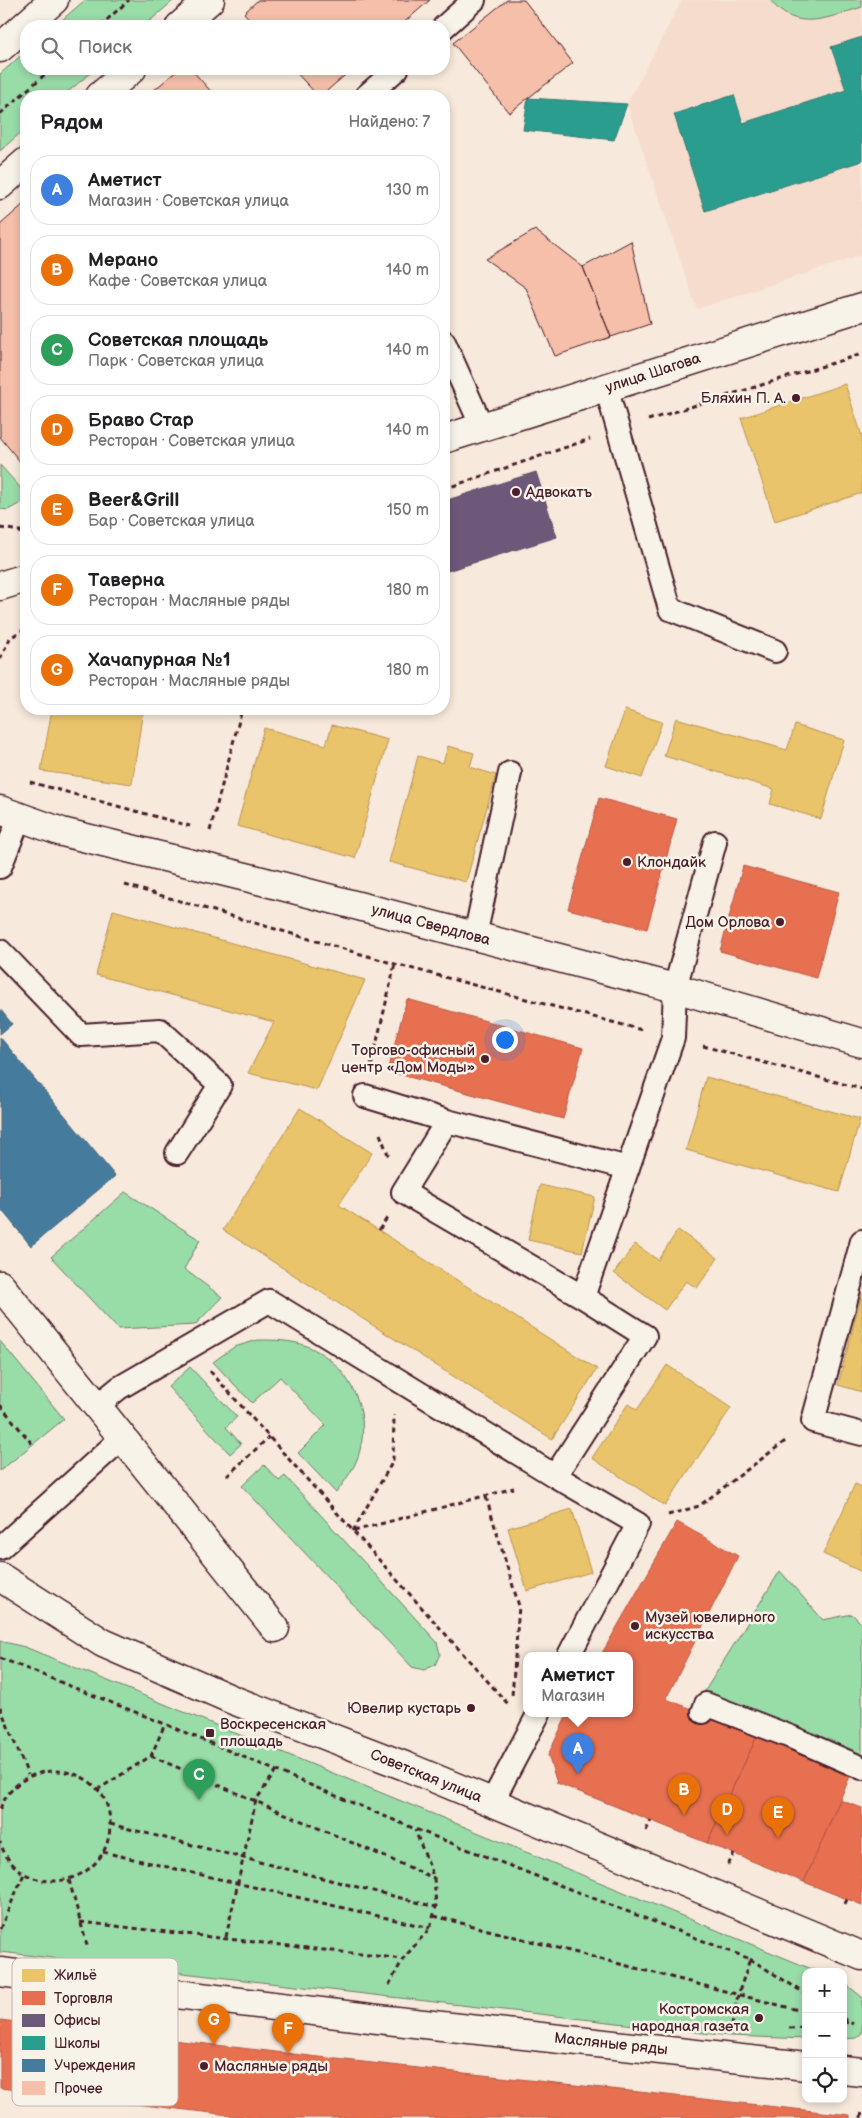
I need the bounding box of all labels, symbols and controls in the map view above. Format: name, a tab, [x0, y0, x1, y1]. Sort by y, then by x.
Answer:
search box	[20, 20, 450, 75]
icon: search	[38, 34, 66, 62]
text: Поиск	[78, 36, 132, 59]
text: Рядом	[40, 110, 103, 135]
text: Найдено: 7	[348, 113, 430, 132]
text: Аметист	[88, 169, 162, 192]
text: A	[52, 181, 62, 200]
text: 130 m	[386, 181, 429, 200]
text: Магазин · Советская улица	[88, 192, 289, 211]
text: Мерано	[88, 249, 158, 272]
text: B	[51, 261, 63, 280]
text: 140 m	[386, 261, 429, 280]
text: Кафе · Советская улица	[88, 272, 267, 291]
text: Советская площадь	[88, 329, 268, 352]
text: C	[51, 341, 63, 360]
text: 140 m	[386, 341, 429, 360]
street label: улица Шагова	[603, 349, 703, 397]
text: Парк · Советская улица	[88, 352, 264, 371]
place label: Бляхин П. А.	[701, 389, 786, 408]
marker: Бляхин П. А.	[790, 392, 802, 404]
text: Браво Стар	[88, 409, 194, 432]
text: D	[51, 421, 63, 440]
text: 140 m	[386, 421, 429, 440]
text: Ресторан · Советская улица	[88, 432, 295, 451]
place label: Адвокатъ	[525, 483, 592, 502]
marker: Адвокатъ	[510, 486, 522, 498]
text: Beer&Grill	[88, 489, 179, 512]
text: E	[52, 501, 62, 520]
text: 150 m	[387, 501, 429, 520]
text: Бар · Советская улица	[88, 512, 255, 531]
text: Таверна	[88, 569, 164, 592]
text: F	[52, 581, 62, 600]
text: 180 m	[387, 581, 429, 600]
text: Ресторан · Масляные ряды	[88, 592, 290, 611]
text: Хачапурная №1	[88, 649, 231, 672]
text: G	[51, 661, 63, 680]
text: 180 m	[387, 661, 429, 680]
text: Ресторан · Масляные ряды	[88, 672, 290, 691]
place label: Клондайк	[637, 853, 706, 872]
marker: Клондайк	[621, 856, 633, 868]
street label: улица Свердлова	[370, 900, 493, 950]
place label: Дом Орлова	[685, 913, 770, 932]
marker: Дом Орлова	[774, 916, 786, 928]
your location	[492, 1027, 518, 1053]
place label: Торгово-офисный центр «Дом Моды»	[341, 1041, 475, 1077]
marker: Торгово-офисный центр «Дом Моды»	[479, 1053, 491, 1065]
place label: Музей ювелирного искусства	[645, 1608, 775, 1644]
marker: Музей ювелирного искусства	[629, 1620, 641, 1632]
popup	[523, 1652, 633, 1717]
text: Аметист	[541, 1664, 615, 1687]
text: Магазин	[541, 1687, 605, 1706]
place label: Ювелир кустарь	[347, 1699, 462, 1718]
marker: Ювелир кустарь	[465, 1702, 477, 1714]
place label: Воскресенская площадь	[220, 1715, 326, 1751]
marker: Воскресенская площадь	[204, 1727, 216, 1739]
pin: A	[562, 1733, 594, 1774]
street label: Советская улица	[367, 1745, 485, 1807]
pin: C	[183, 1759, 215, 1800]
pin: B	[668, 1774, 700, 1815]
pin: D	[711, 1794, 743, 1835]
pin: E	[762, 1797, 794, 1838]
legend	[12, 1958, 178, 2106]
text: Жильё	[54, 1967, 97, 1984]
map controls	[802, 1968, 847, 2103]
button: +	[802, 1968, 847, 2013]
text: Торговля	[54, 1990, 113, 2007]
place label: Костромская народная газета	[631, 2000, 749, 2036]
pin: G	[198, 2004, 230, 2045]
text: Офисы	[54, 2012, 101, 2029]
marker: Костромская народная газета	[753, 2012, 765, 2024]
pin: F	[272, 2013, 304, 2054]
button: −	[802, 2013, 847, 2058]
street label: Масляные ряды	[553, 2029, 669, 2059]
text: Школы	[54, 2035, 100, 2052]
text: Учреждения	[54, 2057, 136, 2074]
place label: Масляные ряды	[214, 2057, 328, 2076]
button: locate	[802, 2058, 847, 2103]
marker: Масляные ряды	[198, 2060, 210, 2072]
text: Прочее	[54, 2080, 103, 2097]

